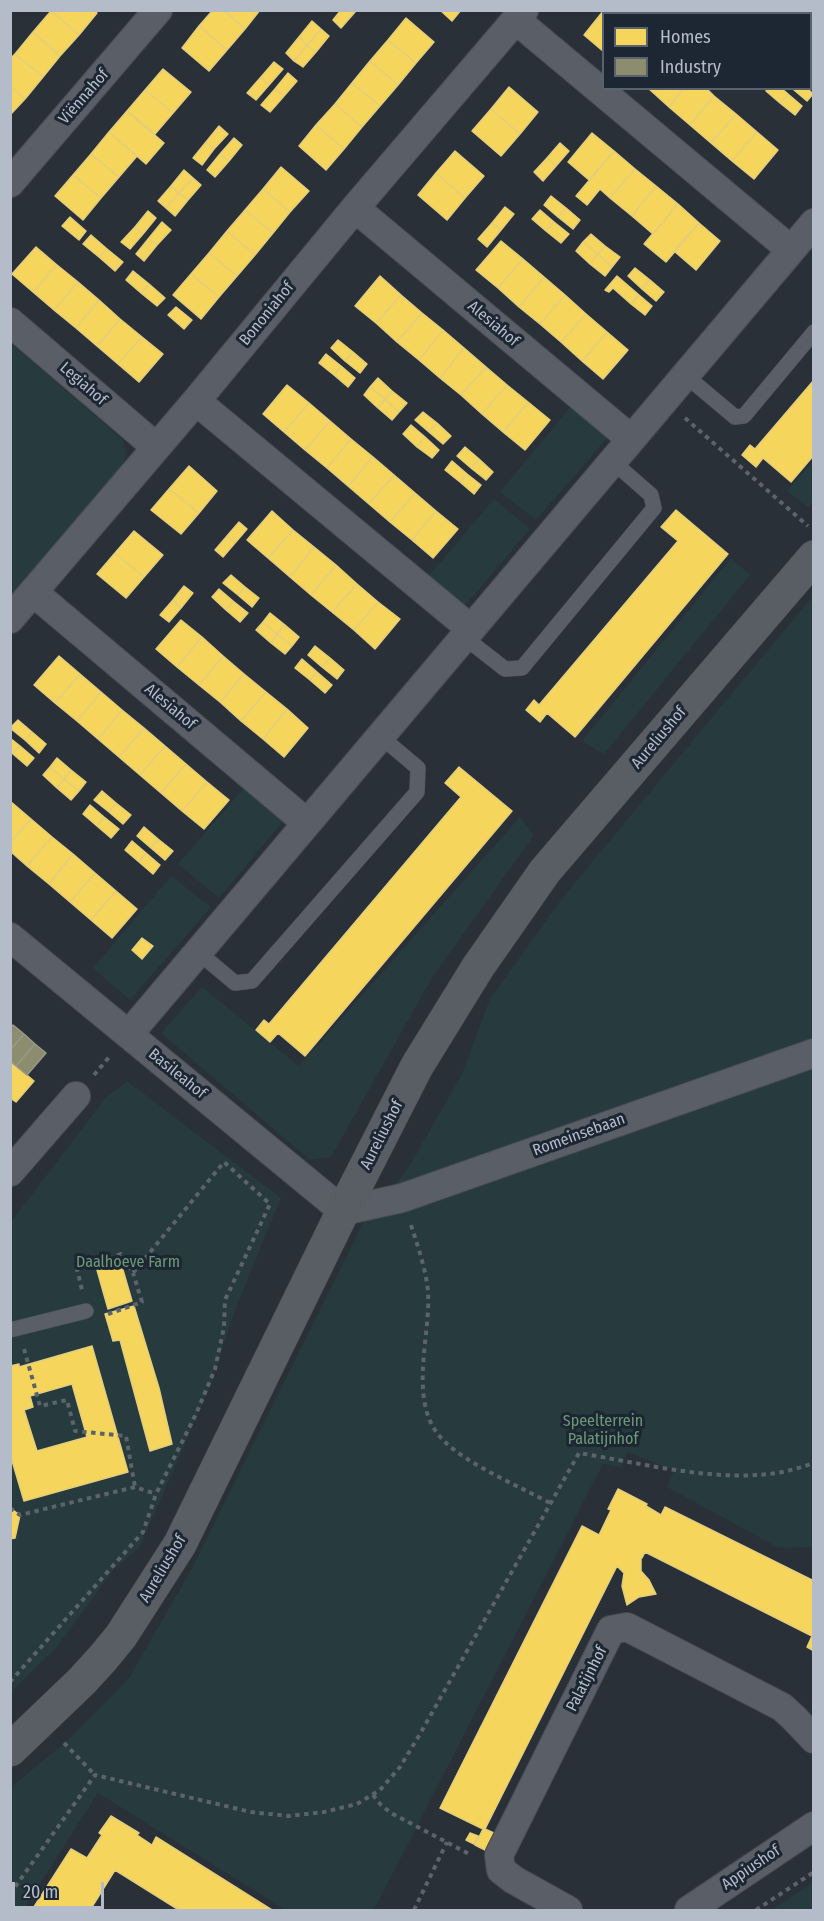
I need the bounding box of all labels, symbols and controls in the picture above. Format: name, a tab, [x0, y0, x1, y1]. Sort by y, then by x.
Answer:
legend	[602, 12, 812, 90]
text: Homes	[660, 26, 711, 48]
text: Industry	[660, 56, 721, 78]
street label: Viënnahof	[55, 66, 113, 128]
street label: Bononiahof	[236, 278, 298, 350]
street label: Alesiahof	[463, 297, 523, 351]
street label: Legiahof	[56, 358, 110, 410]
street label: Alesiahof	[140, 680, 200, 734]
street label: Aureliushof	[628, 703, 690, 773]
street label: Basileahof	[144, 1045, 210, 1103]
street label: Aureliushof	[356, 1097, 408, 1173]
street label: Romeinsebaan	[530, 1109, 628, 1161]
park label: Daalhoeve Farm	[76, 1253, 180, 1273]
park label: Speelterrein Palatijnhof	[563, 1412, 643, 1450]
street label: Aureliushof	[135, 1532, 191, 1606]
street label: Palatijnhof	[562, 1643, 612, 1715]
street label: Appiushof	[718, 1841, 784, 1895]
scale bar	[15, 1870, 106, 1908]
text: 20 m	[23, 1881, 58, 1903]

